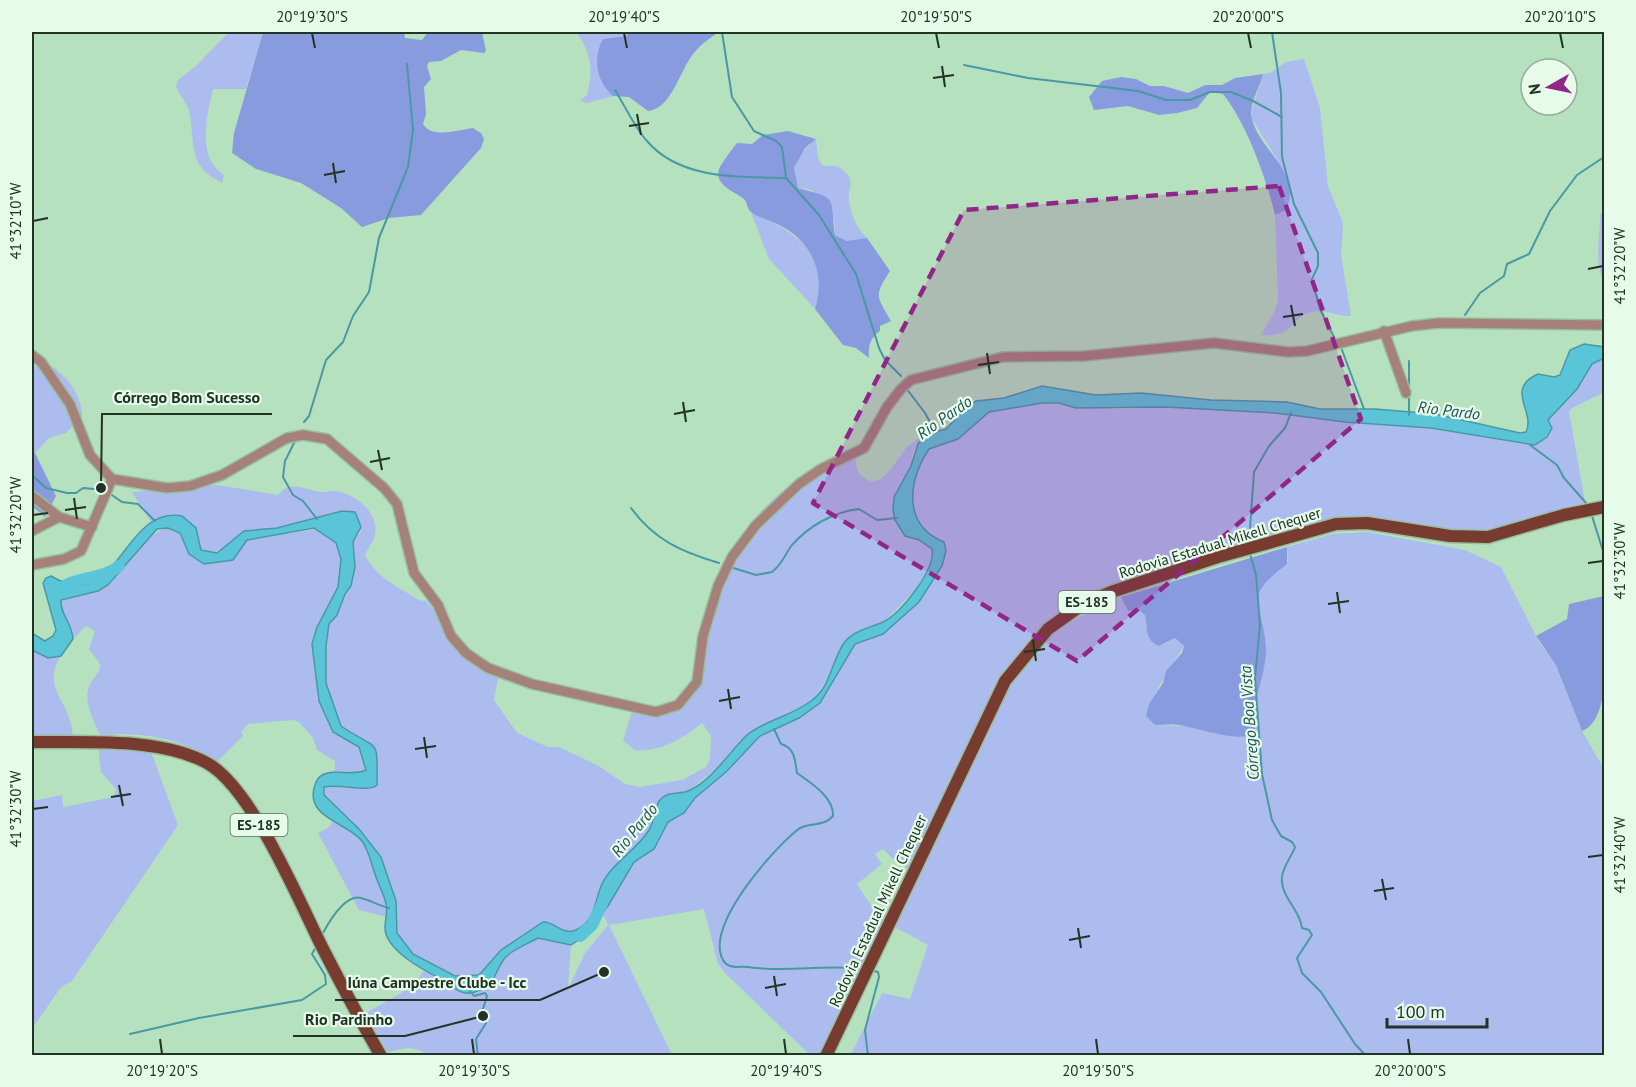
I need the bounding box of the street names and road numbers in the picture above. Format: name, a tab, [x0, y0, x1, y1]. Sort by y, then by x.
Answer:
street label: Rodovia Estadual Mikell Chequer	[1117, 503, 1323, 582]
road number: ES-185	[1058, 591, 1116, 613]
street label: Rodovia Estadual Mikell Chequer	[825, 812, 931, 1010]
road number: ES-185	[230, 814, 288, 836]

